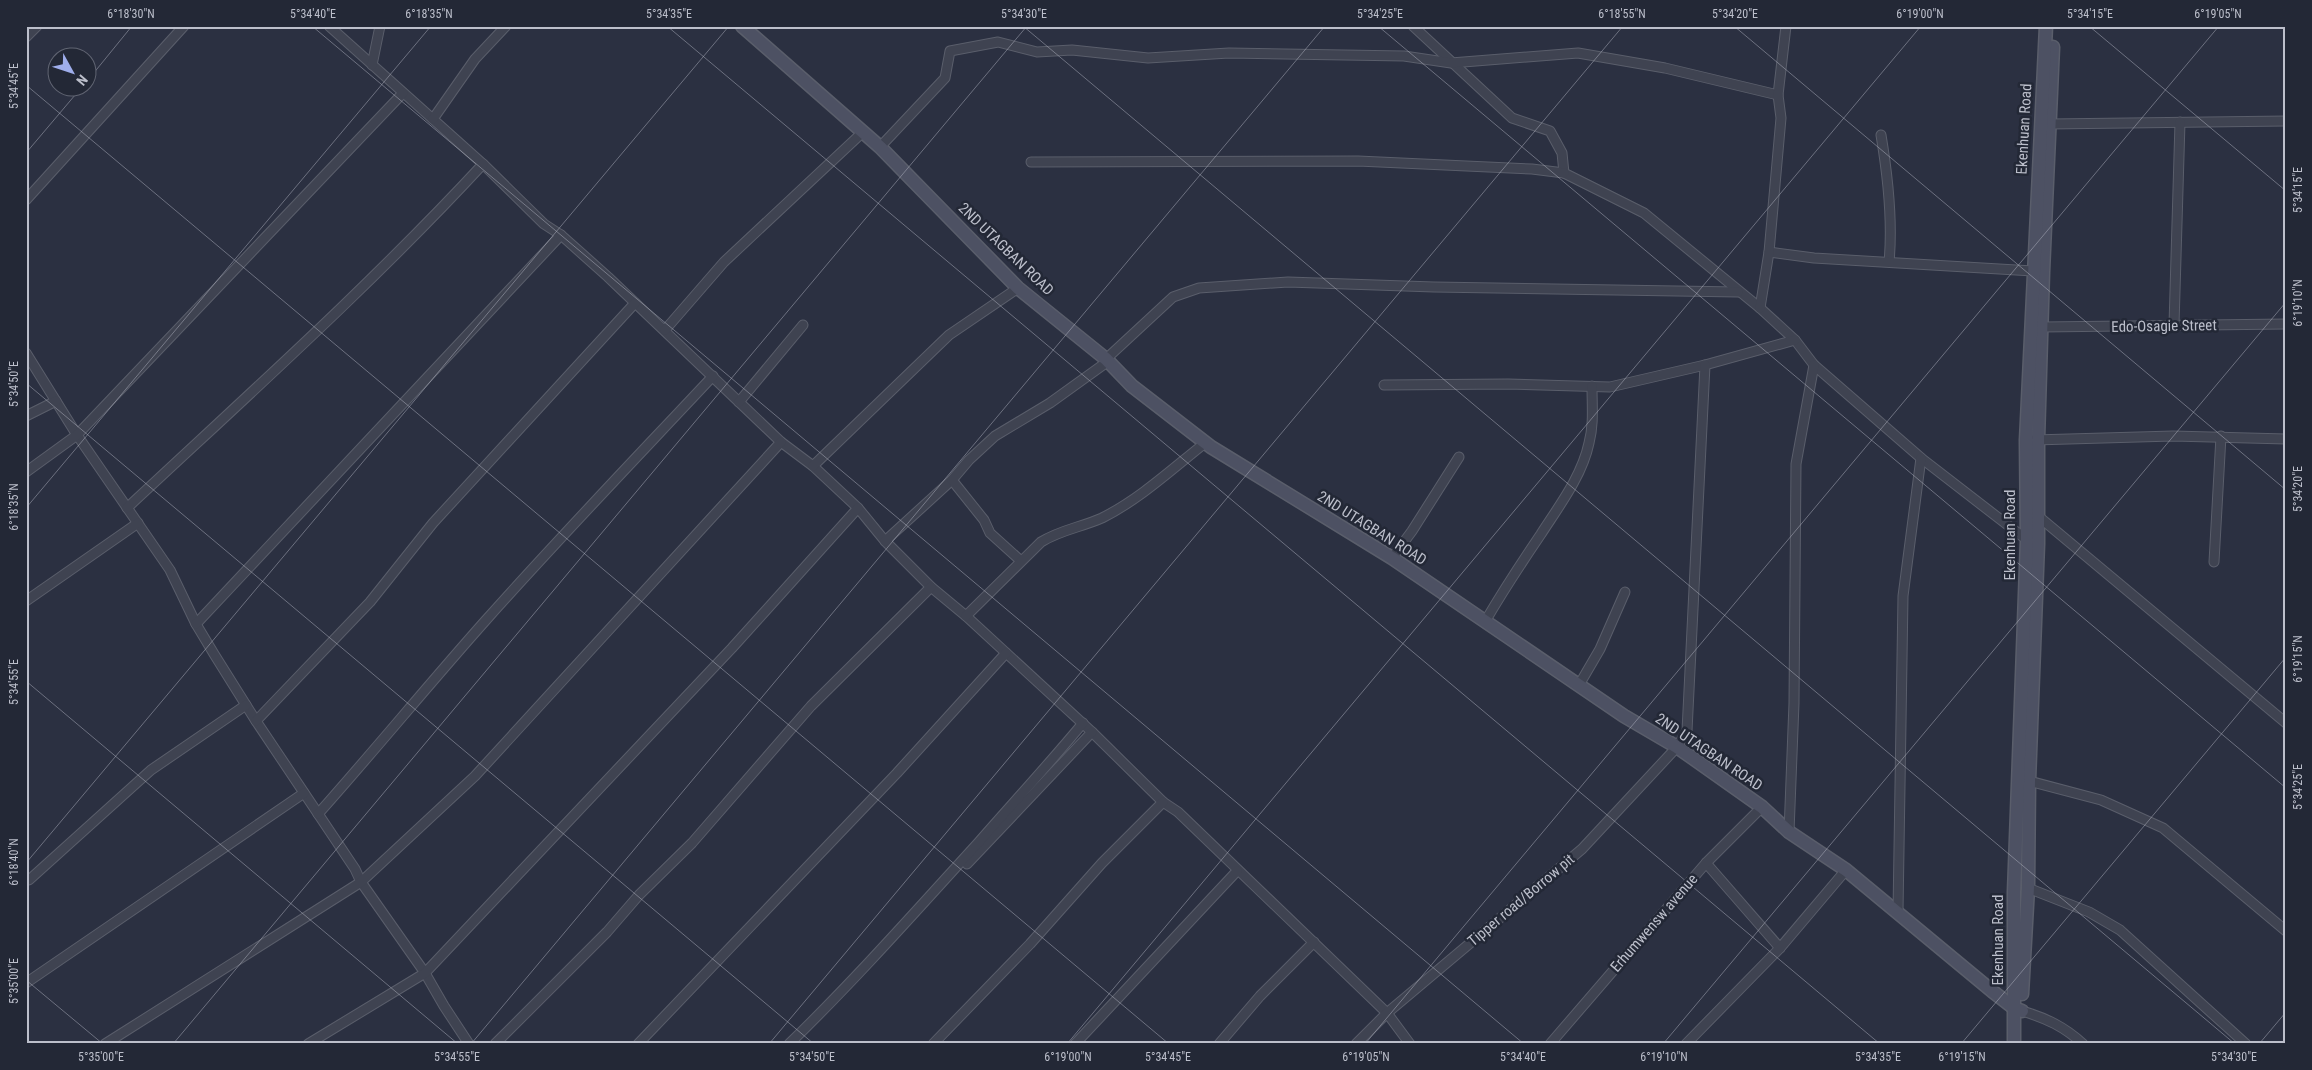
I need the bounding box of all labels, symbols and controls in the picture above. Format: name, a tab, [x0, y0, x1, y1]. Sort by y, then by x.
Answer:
text: 6°18'30"N	[107, 7, 155, 21]
text: 5°34'40"E	[290, 7, 336, 21]
text: 6°18'35"N	[405, 7, 453, 21]
text: 5°34'35"E	[646, 7, 692, 21]
text: 5°34'30"E	[1001, 7, 1047, 21]
text: 5°34'25"E	[1357, 7, 1403, 21]
text: 6°18'55"N	[1598, 7, 1646, 21]
text: 5°34'20"E	[1712, 7, 1758, 21]
text: 6°19'00"N	[1896, 7, 1944, 21]
text: 5°34'15"E	[2067, 7, 2113, 21]
text: 6°19'05"N	[2194, 7, 2242, 21]
north arrow	[48, 48, 98, 98]
text: 5°34'45"E	[7, 63, 21, 109]
text: N	[73, 72, 91, 89]
street label: Ekenhuan Road	[2013, 83, 2035, 175]
text: 5°34'15"E	[2291, 167, 2305, 213]
street label: 2ND UTAGBAN ROAD	[955, 199, 1057, 299]
text: 6°19'10"N	[2291, 279, 2305, 327]
street label: Edo-Osagie Street	[2111, 316, 2217, 336]
text: 5°34'50"E	[7, 361, 21, 407]
text: 5°34'20"E	[2291, 466, 2305, 512]
text: 6°18'35"N	[7, 483, 21, 531]
street label: 2ND UTAGBAN ROAD	[1314, 487, 1430, 569]
street label: Ekenhuan Road	[2001, 490, 2019, 580]
text: 6°19'15"N	[2291, 635, 2305, 683]
text: 5°34'55"E	[7, 659, 21, 705]
street label: 2ND UTAGBAN ROAD	[1652, 709, 1766, 795]
text: 5°34'25"E	[2291, 764, 2305, 810]
text: 6°18'40"N	[7, 838, 21, 886]
street label: Tipper road/Borrow pit	[1464, 850, 1578, 950]
street label: Erhumwensw avenue	[1607, 870, 1701, 976]
street label: Ekenhuan Road	[1989, 895, 2007, 985]
text: 5°35'00"E	[7, 958, 21, 1004]
text: 5°35'00"E	[78, 1050, 124, 1064]
text: 5°34'55"E	[434, 1050, 480, 1064]
text: 5°34'50"E	[789, 1050, 835, 1064]
text: 6°19'00"N	[1044, 1050, 1092, 1064]
text: 5°34'45"E	[1145, 1050, 1191, 1064]
text: 6°19'05"N	[1342, 1050, 1390, 1064]
text: 5°34'40"E	[1500, 1050, 1546, 1064]
text: 6°19'10"N	[1640, 1050, 1688, 1064]
text: 5°34'35"E	[1855, 1050, 1901, 1064]
text: 6°19'15"N	[1938, 1050, 1986, 1064]
text: 5°34'30"E	[2211, 1050, 2257, 1064]

